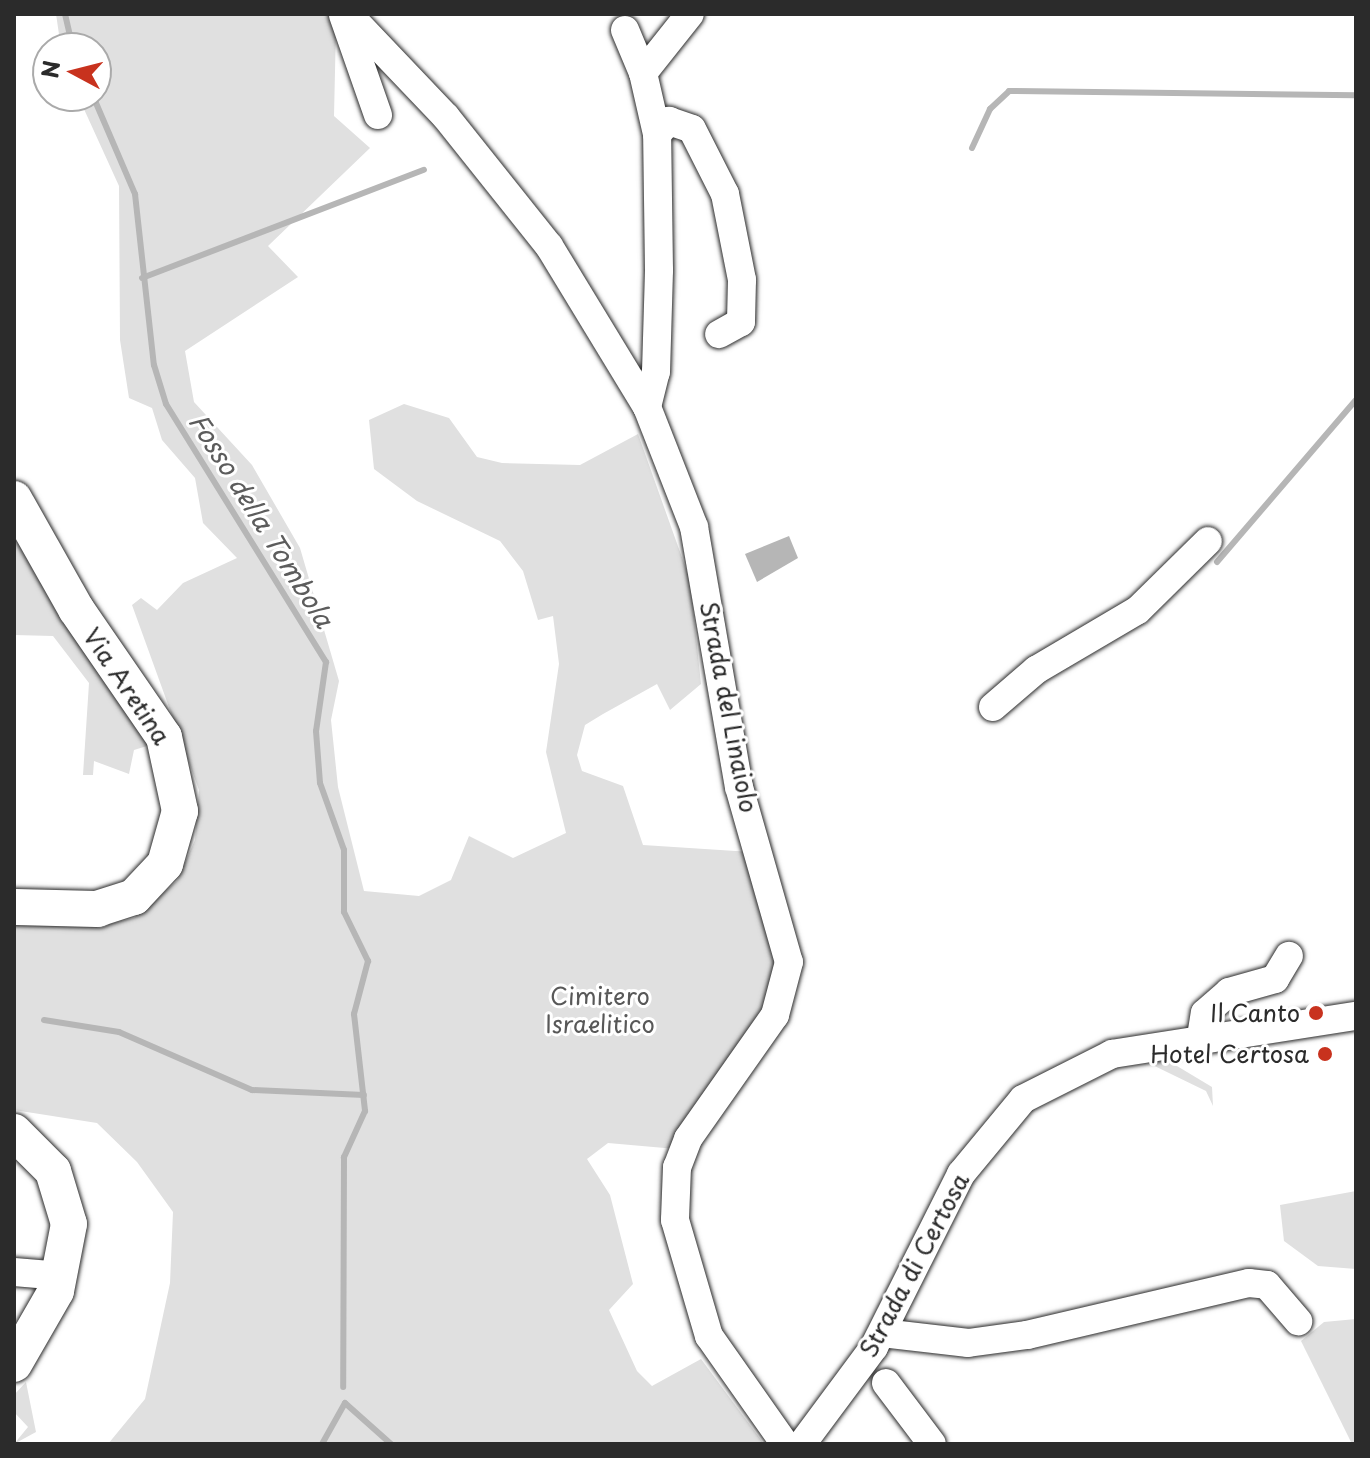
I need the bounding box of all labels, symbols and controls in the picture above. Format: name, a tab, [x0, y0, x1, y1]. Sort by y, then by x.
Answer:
north arrow	[32, 32, 112, 112]
text: N	[32, 59, 67, 80]
water label: Fosso della Tombola	[183, 407, 341, 633]
street label: Strada del Linaiolo	[694, 598, 764, 816]
street label: Via Aretina	[78, 623, 176, 749]
park label: Cimitero Israelitico	[545, 982, 655, 1038]
place label: Il Canto	[1209, 999, 1300, 1027]
marker: Il Canto	[1307, 1004, 1325, 1022]
place label: Hotel Certosa	[1150, 1040, 1309, 1068]
marker: Hotel Certosa	[1316, 1045, 1334, 1063]
street label: Strada di Certosa	[853, 1168, 975, 1362]

